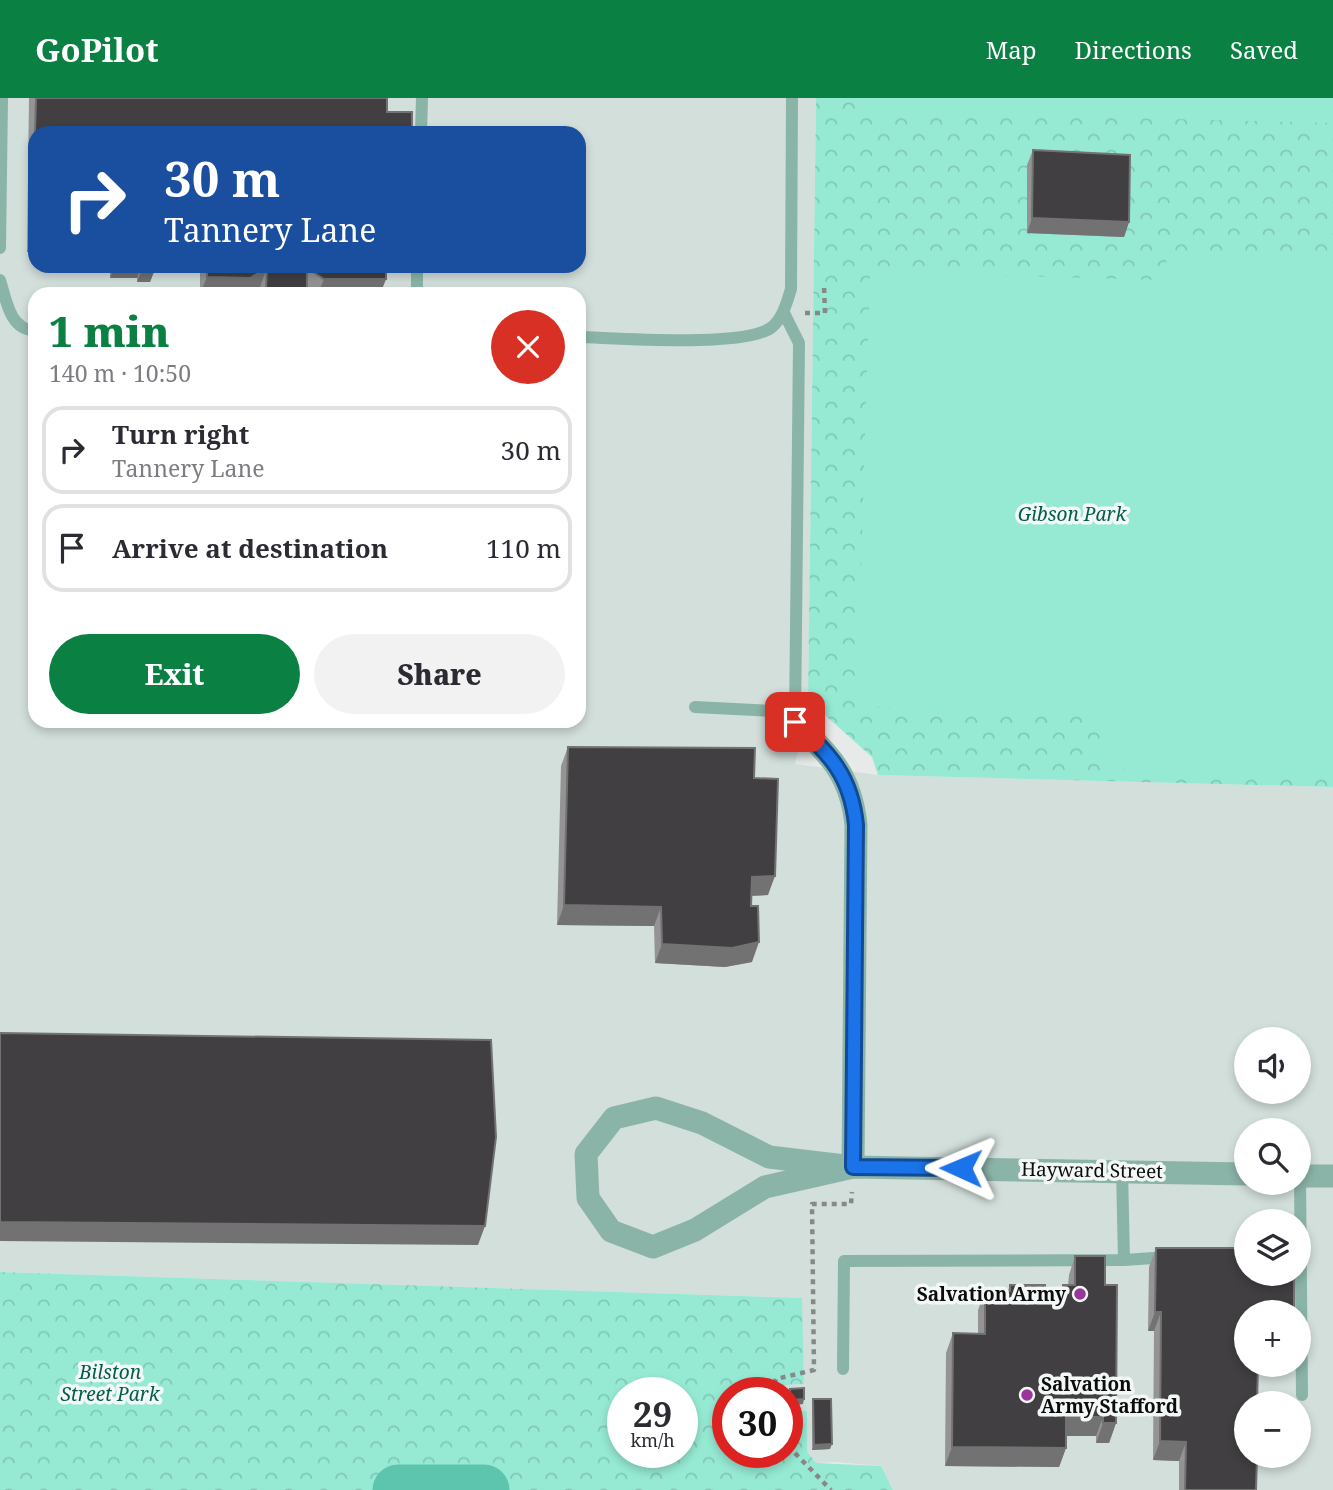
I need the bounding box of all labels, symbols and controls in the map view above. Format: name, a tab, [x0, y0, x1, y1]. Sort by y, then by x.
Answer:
text: GoPilot	[35, 27, 159, 72]
text: Map	[986, 33, 1037, 66]
text: Directions	[1075, 33, 1192, 66]
text: Saved	[1230, 33, 1298, 66]
text: 30 m	[164, 145, 280, 211]
icon: right	[49, 154, 140, 245]
text: Tannery Lane	[164, 208, 376, 251]
text: 1 min	[49, 302, 170, 359]
button: close	[491, 310, 565, 384]
text: 140 m · 10:50	[49, 357, 191, 389]
text: Turn right	[112, 416, 249, 452]
icon: right	[53, 431, 91, 469]
text: 30 m	[501, 432, 561, 468]
text: Tannery Lane	[112, 452, 265, 484]
park label: Gibson Park	[1018, 501, 1127, 527]
icon: arrive	[53, 529, 91, 567]
text: Arrive at destination	[112, 530, 388, 566]
text: 110 m	[486, 530, 561, 566]
button: Exit	[49, 634, 300, 714]
button: Share	[314, 634, 565, 714]
pin	[765, 692, 825, 752]
icon: arrive	[776, 703, 814, 741]
map controls	[1234, 1027, 1311, 1468]
button: sound	[1234, 1027, 1311, 1104]
button: search	[1234, 1118, 1311, 1195]
position arrow	[924, 1131, 998, 1205]
street label: Hayward Street	[1021, 1156, 1163, 1184]
button: layers	[1234, 1209, 1311, 1286]
place label: Salvation Army	[917, 1281, 1066, 1307]
marker: Salvation Army	[1072, 1286, 1088, 1302]
button: +	[1234, 1300, 1311, 1377]
park label: Bilston Street Park	[61, 1359, 161, 1407]
place label: Salvation Army Stafford	[1041, 1371, 1179, 1419]
speed limit sign: 30	[712, 1377, 803, 1468]
marker: Salvation Army Stafford	[1019, 1387, 1035, 1403]
text: 29	[633, 1390, 672, 1437]
button: −	[1234, 1391, 1311, 1468]
text: km/h	[630, 1428, 675, 1452]

